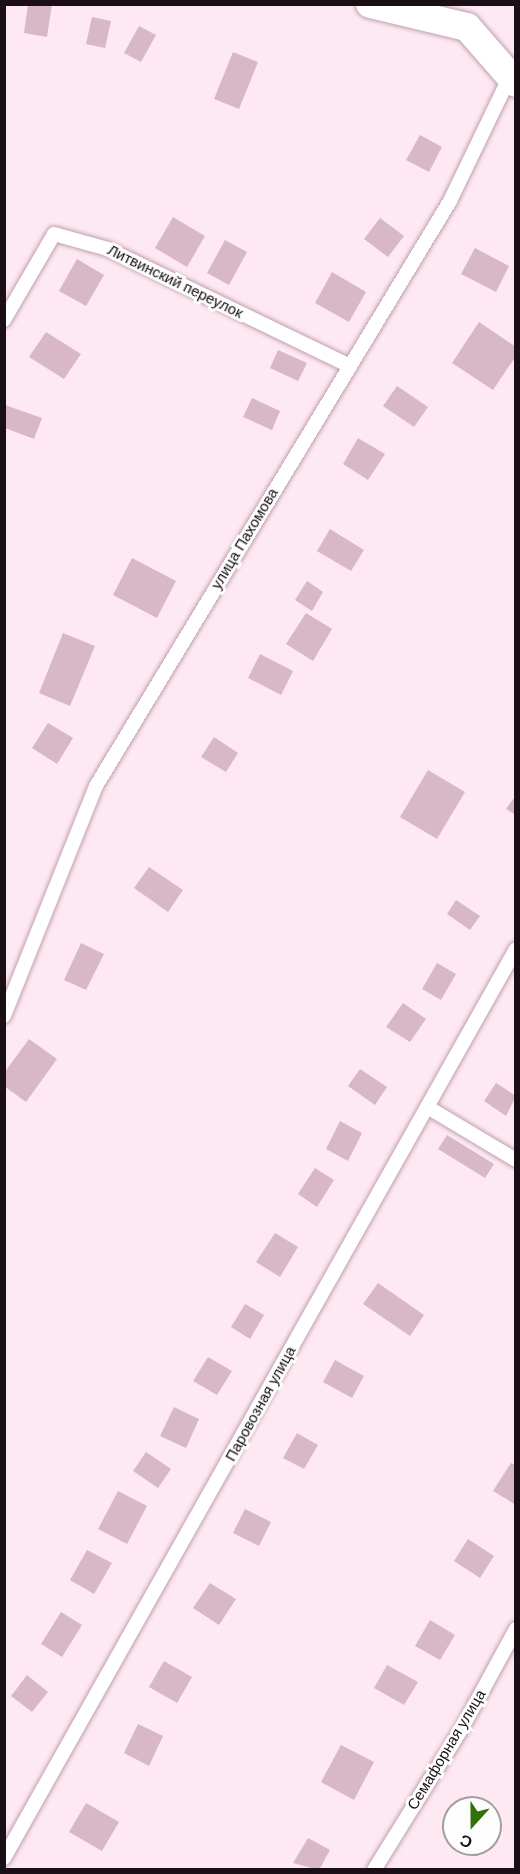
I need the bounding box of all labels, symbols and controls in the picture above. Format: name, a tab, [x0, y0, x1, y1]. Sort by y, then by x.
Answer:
street label: Литвинский переулок	[104, 241, 246, 323]
street label: улица Пахомова	[208, 485, 282, 593]
street label: Паровозная улица	[222, 1343, 300, 1465]
street label: Семафорная улица	[404, 1687, 490, 1813]
north arrow	[442, 1796, 502, 1856]
text: С	[457, 1830, 475, 1853]

